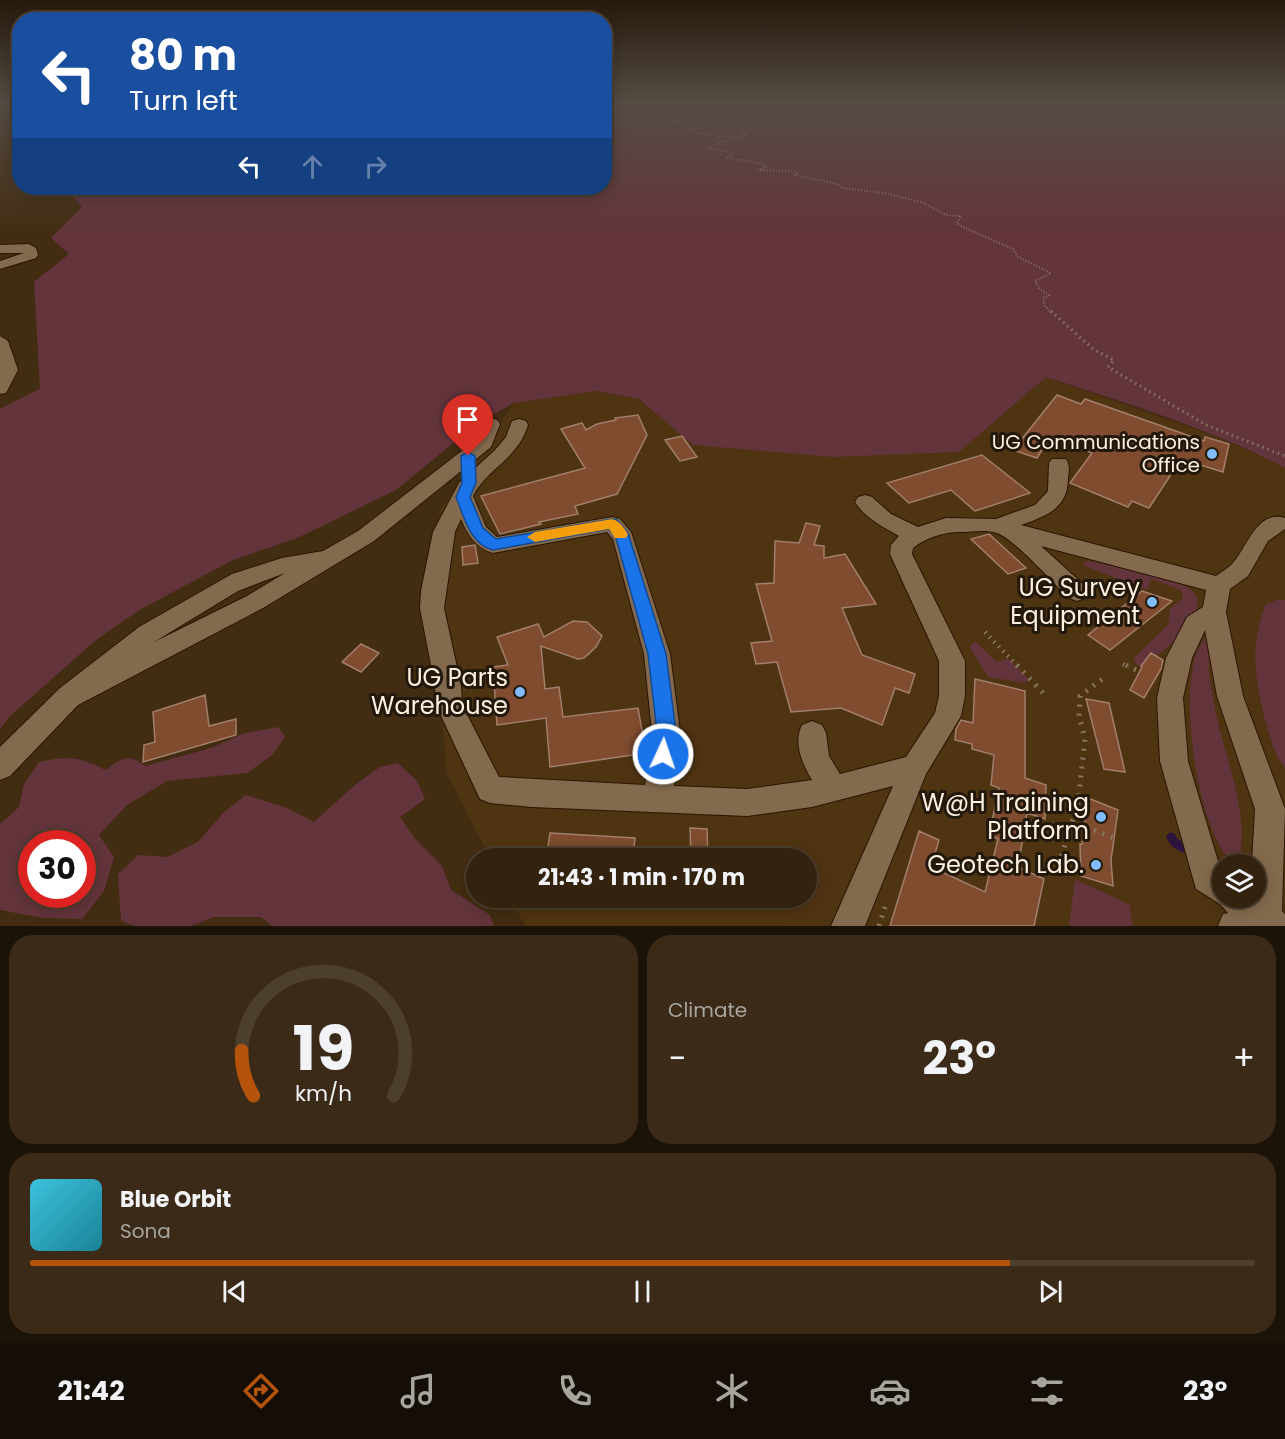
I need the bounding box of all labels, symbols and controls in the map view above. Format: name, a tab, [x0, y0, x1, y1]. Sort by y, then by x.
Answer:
text: 80 m	[129, 26, 237, 85]
icon: left	[30, 36, 108, 114]
text: Turn left	[129, 82, 238, 119]
icon: left	[233, 150, 266, 183]
icon: ahead	[296, 150, 329, 183]
icon: right	[359, 150, 392, 183]
pin	[442, 394, 493, 456]
icon: arrive	[451, 403, 484, 436]
place label: UG Communications Office	[992, 428, 1200, 479]
marker: UG Communications Office	[1205, 447, 1219, 461]
place label: UG Survey Equipment	[1010, 571, 1140, 632]
marker: UG Survey Equipment	[1145, 595, 1159, 609]
place label: UG Parts Warehouse	[371, 661, 508, 722]
marker: UG Parts Warehouse	[513, 685, 527, 699]
position arrow	[631, 722, 695, 786]
place label: W@H Training Platform	[921, 786, 1089, 847]
marker: W@H Training Platform	[1094, 810, 1108, 824]
speed limit sign: 30	[18, 830, 96, 908]
place label: Geotech Lab.	[927, 848, 1084, 881]
map controls	[1212, 854, 1266, 908]
button: layers	[1212, 854, 1266, 908]
marker: Geotech Lab.	[1089, 858, 1103, 872]
text: 21:43 · 1 min · 170 m	[538, 862, 745, 893]
text: Climate	[668, 996, 747, 1024]
text: 19	[293, 1004, 354, 1092]
text: 23°	[922, 1027, 996, 1090]
text: −	[668, 1035, 686, 1082]
text: +	[1232, 1035, 1255, 1082]
text: km/h	[295, 1079, 352, 1110]
text: Blue Orbit	[120, 1184, 231, 1215]
text: Sona	[120, 1217, 171, 1245]
icon: previous	[218, 1275, 251, 1308]
icon: pause	[626, 1275, 659, 1308]
icon: next	[1034, 1275, 1067, 1308]
icon: directions	[240, 1370, 282, 1412]
icon: music	[397, 1370, 439, 1412]
icon: phone	[554, 1370, 596, 1412]
icon: climate	[711, 1370, 753, 1412]
icon: car	[869, 1370, 911, 1412]
icon: filters	[1026, 1370, 1068, 1412]
text: 21:42	[58, 1372, 125, 1409]
text: 23°	[1183, 1372, 1227, 1409]

